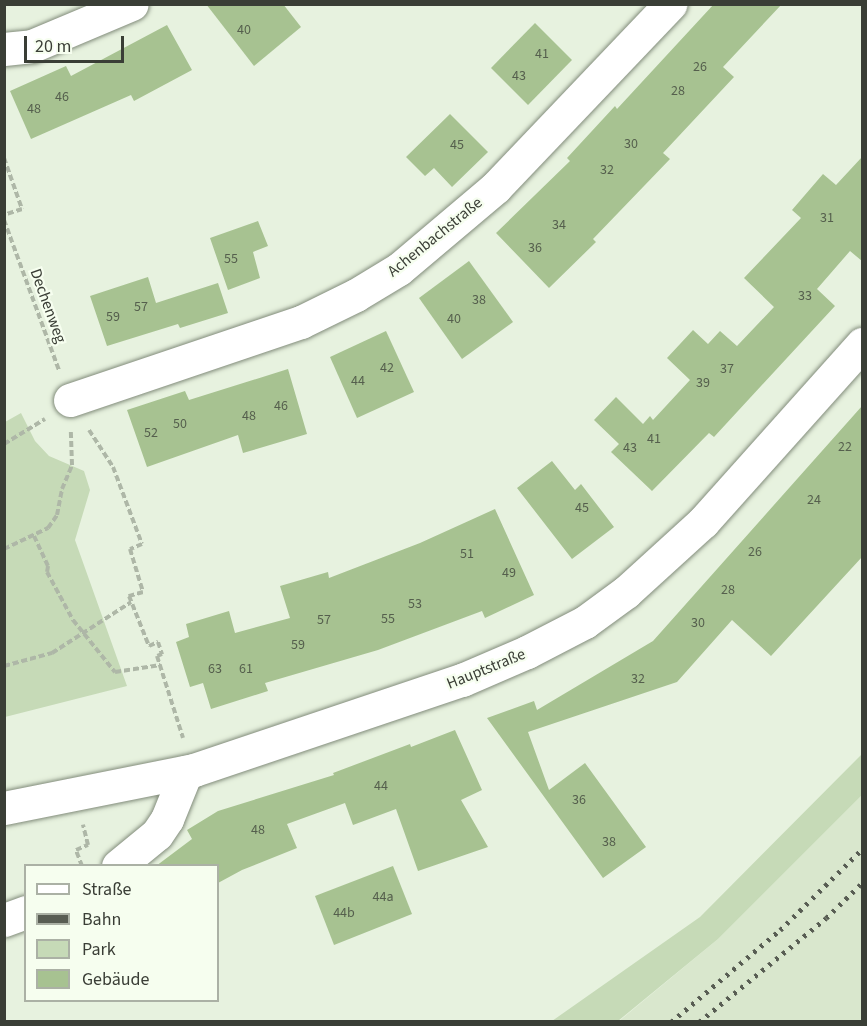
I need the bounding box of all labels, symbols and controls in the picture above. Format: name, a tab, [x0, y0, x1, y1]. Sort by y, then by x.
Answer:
house number: 40	[237, 22, 251, 38]
scale bar	[27, 24, 128, 62]
text: 20 m	[35, 34, 71, 59]
house number: 41	[535, 46, 549, 62]
house number: 26	[693, 59, 707, 75]
house number: 43	[512, 68, 526, 84]
house number: 28	[671, 83, 685, 99]
house number: 46	[55, 89, 69, 105]
house number: 48	[27, 101, 41, 117]
house number: 30	[624, 136, 638, 152]
house number: 45	[450, 137, 464, 153]
house number: 32	[600, 162, 614, 178]
street label: Achenbachstraße	[384, 193, 486, 281]
house number: 31	[820, 210, 834, 226]
house number: 34	[552, 217, 566, 233]
house number: 36	[528, 240, 542, 256]
house number: 55	[224, 251, 238, 267]
street label: Dechenweg	[26, 266, 70, 346]
house number: 33	[798, 288, 812, 304]
house number: 38	[472, 292, 486, 308]
house number: 57	[134, 299, 148, 315]
house number: 59	[106, 309, 120, 325]
house number: 40	[447, 311, 461, 327]
house number: 42	[380, 360, 394, 376]
house number: 37	[720, 361, 734, 377]
house number: 44	[351, 373, 365, 389]
house number: 39	[696, 375, 710, 391]
house number: 46	[274, 398, 288, 414]
house number: 48	[242, 408, 256, 424]
house number: 50	[173, 416, 187, 432]
house number: 52	[144, 425, 158, 441]
house number: 41	[647, 431, 661, 447]
house number: 22	[838, 439, 852, 455]
house number: 43	[623, 440, 637, 456]
house number: 24	[807, 492, 821, 508]
house number: 45	[575, 500, 589, 516]
house number: 26	[748, 544, 762, 560]
house number: 51	[460, 546, 474, 562]
house number: 49	[502, 565, 516, 581]
house number: 28	[721, 582, 735, 598]
house number: 53	[408, 596, 422, 612]
house number: 55	[381, 611, 395, 627]
house number: 57	[317, 612, 331, 628]
house number: 30	[691, 615, 705, 631]
house number: 59	[291, 637, 305, 653]
street label: Hauptstraße	[444, 645, 528, 693]
house number: 63	[208, 661, 222, 677]
house number: 61	[239, 661, 253, 677]
house number: 32	[631, 671, 645, 687]
house number: 44	[374, 778, 388, 794]
house number: 36	[572, 792, 586, 808]
house number: 48	[251, 822, 265, 838]
house number: 38	[602, 834, 616, 850]
legend	[24, 864, 219, 1002]
text: Straße	[82, 877, 131, 902]
house number: 44a	[373, 889, 393, 905]
house number: 44b	[333, 905, 355, 921]
text: Bahn	[82, 907, 121, 932]
text: Park	[82, 937, 116, 962]
text: Gebäude	[82, 967, 150, 992]

